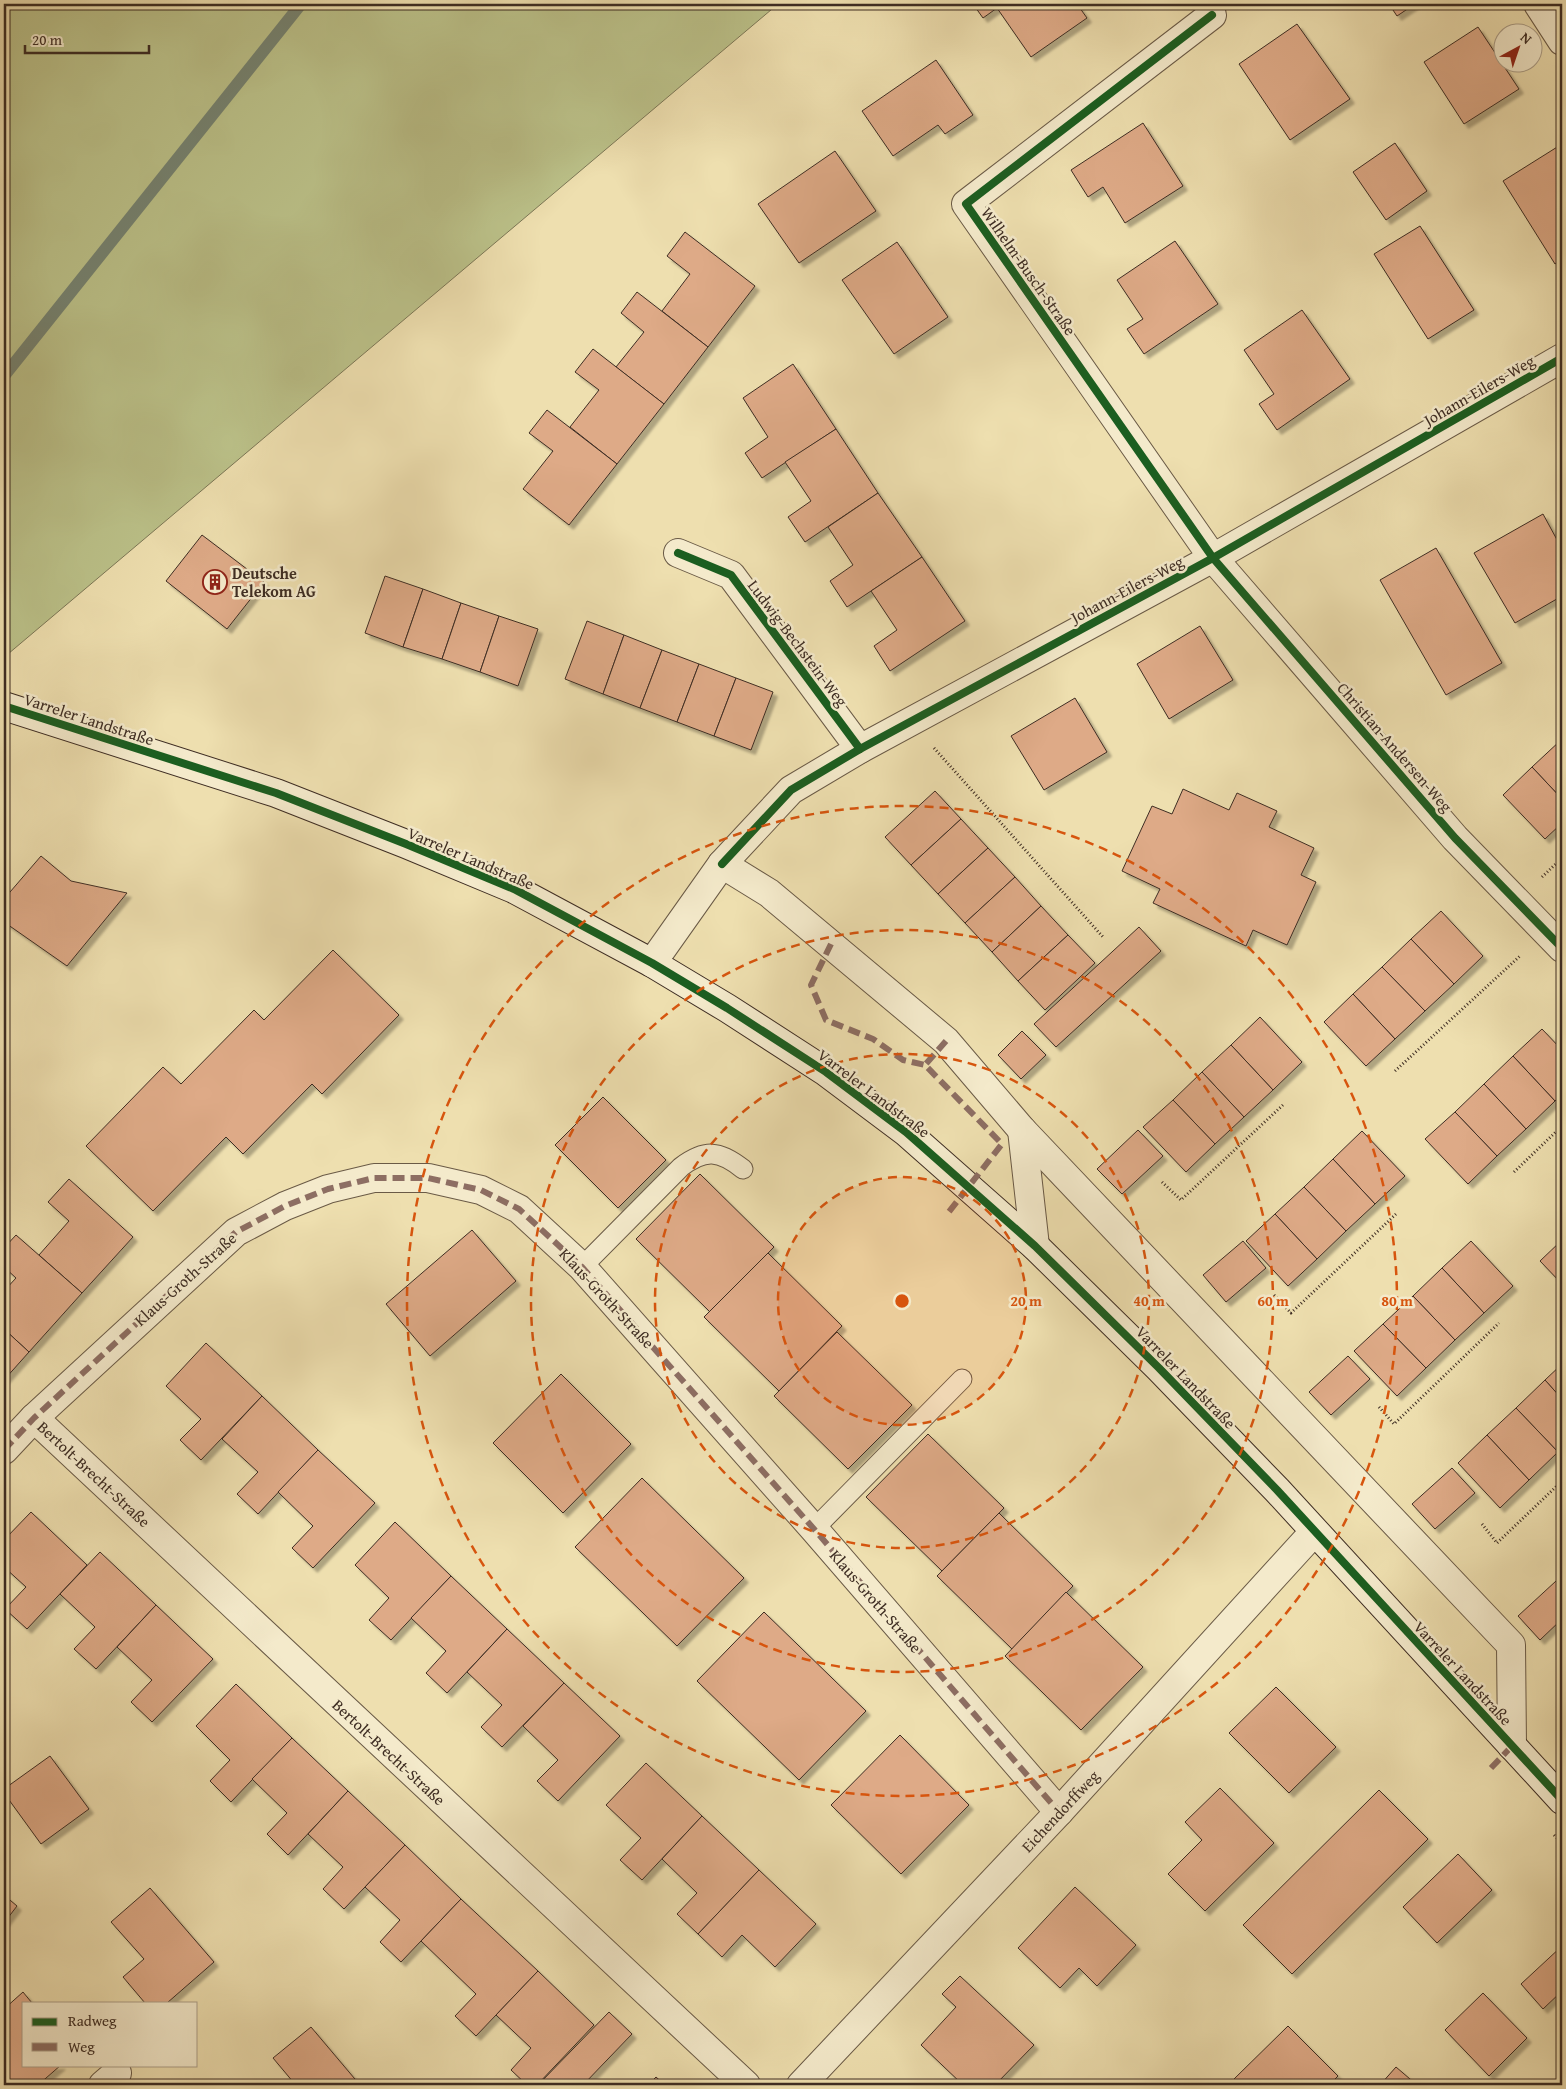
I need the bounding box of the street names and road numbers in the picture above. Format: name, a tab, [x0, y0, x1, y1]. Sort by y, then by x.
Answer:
street label: Wilhelm-Busch-Straße	[976, 202, 1082, 340]
street label: Johann-Eilers-Weg	[1417, 348, 1539, 433]
street label: Johann-Eilers-Weg	[1065, 549, 1188, 630]
street label: Ludwig-Bechstein-Weg	[742, 574, 854, 712]
street label: Christian-Andersen-Weg	[1332, 677, 1458, 817]
street label: Varreler Landstraße	[21, 687, 157, 751]
street label: Varreler Landstraße	[404, 820, 538, 896]
street label: Varreler Landstraße	[813, 1043, 935, 1143]
street label: Klaus-Groth-Straße	[128, 1226, 242, 1332]
street label: Klaus-Groth-Straße	[554, 1242, 660, 1354]
street label: Varreler Landstraße	[1130, 1320, 1242, 1434]
street label: Bertolt-Brecht-Straße	[32, 1415, 156, 1533]
street label: Klaus-Groth-Straße	[824, 1544, 928, 1658]
street label: Varreler Landstraße	[1408, 1615, 1518, 1731]
street label: Bertolt-Brecht-Straße	[327, 1693, 451, 1811]
street label: Eichendorffweg	[1015, 1764, 1105, 1858]

